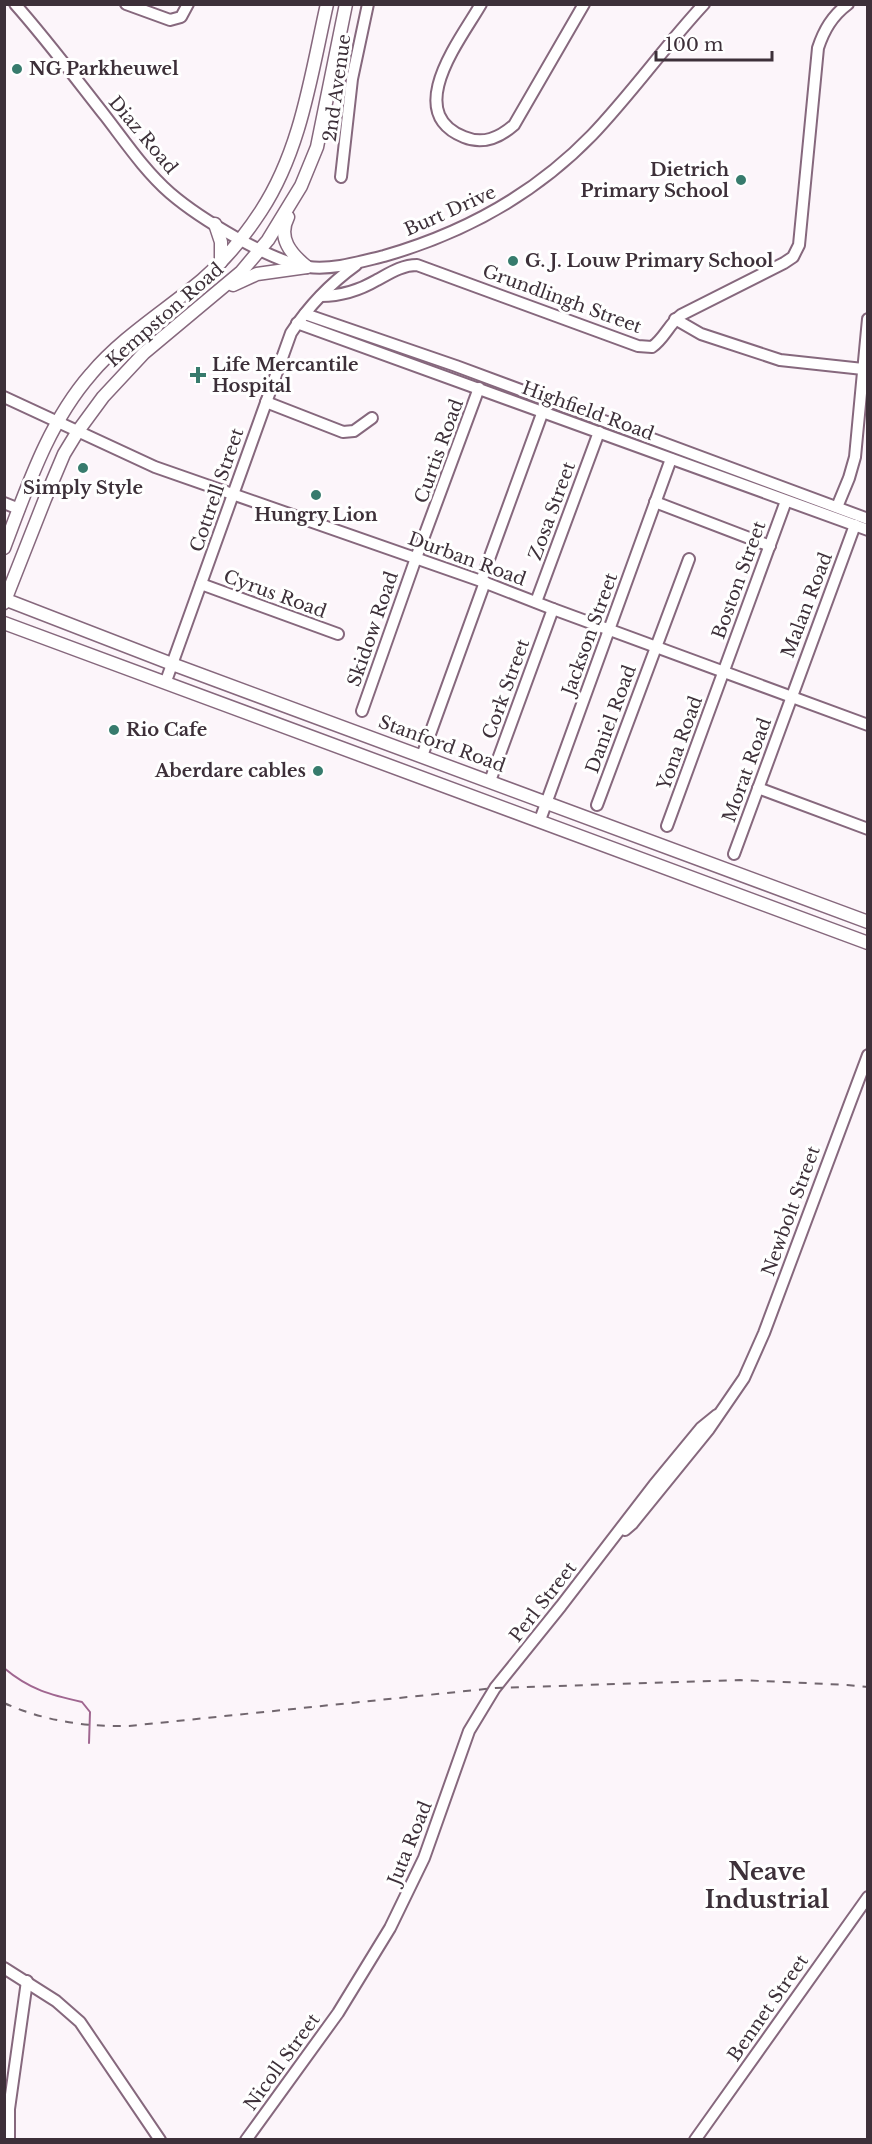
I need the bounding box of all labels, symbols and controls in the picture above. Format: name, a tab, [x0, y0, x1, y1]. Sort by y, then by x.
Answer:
scale bar	[656, 24, 772, 62]
street label: 2nd Avenue	[319, 33, 355, 143]
text: 100 m	[665, 34, 723, 56]
place label: NG Parkheuwel	[29, 58, 179, 80]
marker: NG Parkheuwel	[10, 62, 24, 76]
street label: Diaz Road	[104, 91, 182, 179]
place label: Dietrich Primary School	[580, 159, 730, 202]
marker: Dietrich Primary School	[734, 173, 748, 187]
street label: Burt Drive	[401, 181, 499, 241]
place label: G. J. Louw Primary School	[525, 250, 774, 272]
marker: G. J. Louw Primary School	[506, 254, 520, 268]
street label: Kempston Road	[102, 258, 228, 372]
street label: Grundlingh Street	[479, 260, 645, 338]
place label: Life Mercantile Hospital	[212, 354, 359, 397]
marker: Life Mercantile Hospital	[189, 366, 207, 384]
street label: Highfield Road	[519, 377, 657, 445]
street label: Curtis Road	[410, 396, 468, 506]
street label: Cottrell Street	[186, 425, 249, 555]
street label: Zosa Street	[524, 459, 580, 563]
marker: Simply Style	[76, 461, 90, 475]
place label: Simply Style	[23, 477, 143, 499]
marker: Hungry Lion	[309, 488, 323, 502]
place label: Hungry Lion	[254, 504, 378, 526]
street label: Boston Street	[707, 518, 771, 642]
street label: Durban Road	[405, 527, 529, 591]
street label: Malan Road	[777, 549, 837, 661]
street label: Cyrus Road	[221, 565, 329, 623]
street label: Skidow Road	[343, 569, 403, 689]
street label: Jackson Street	[557, 570, 622, 700]
street label: Cork Street	[478, 636, 534, 742]
street label: Daniel Road	[581, 662, 641, 776]
street label: Yona Road	[652, 693, 707, 794]
street label: Stanford Road	[376, 711, 508, 777]
street label: Morat Road	[718, 715, 776, 825]
place label: Rio Cafe	[126, 719, 207, 741]
marker: Rio Cafe	[107, 723, 121, 737]
place label: Aberdare cables	[154, 760, 306, 782]
marker: Aberdare cables	[311, 764, 325, 778]
street label: Newbolt Street	[757, 1143, 825, 1279]
street label: Perl Street	[505, 1557, 581, 1647]
street label: Juta Road	[382, 1798, 437, 1890]
district label: Neave Industrial	[705, 1857, 830, 1914]
street label: Bennet Street	[723, 1950, 813, 2066]
street label: Nicoll Street	[239, 2009, 325, 2115]

